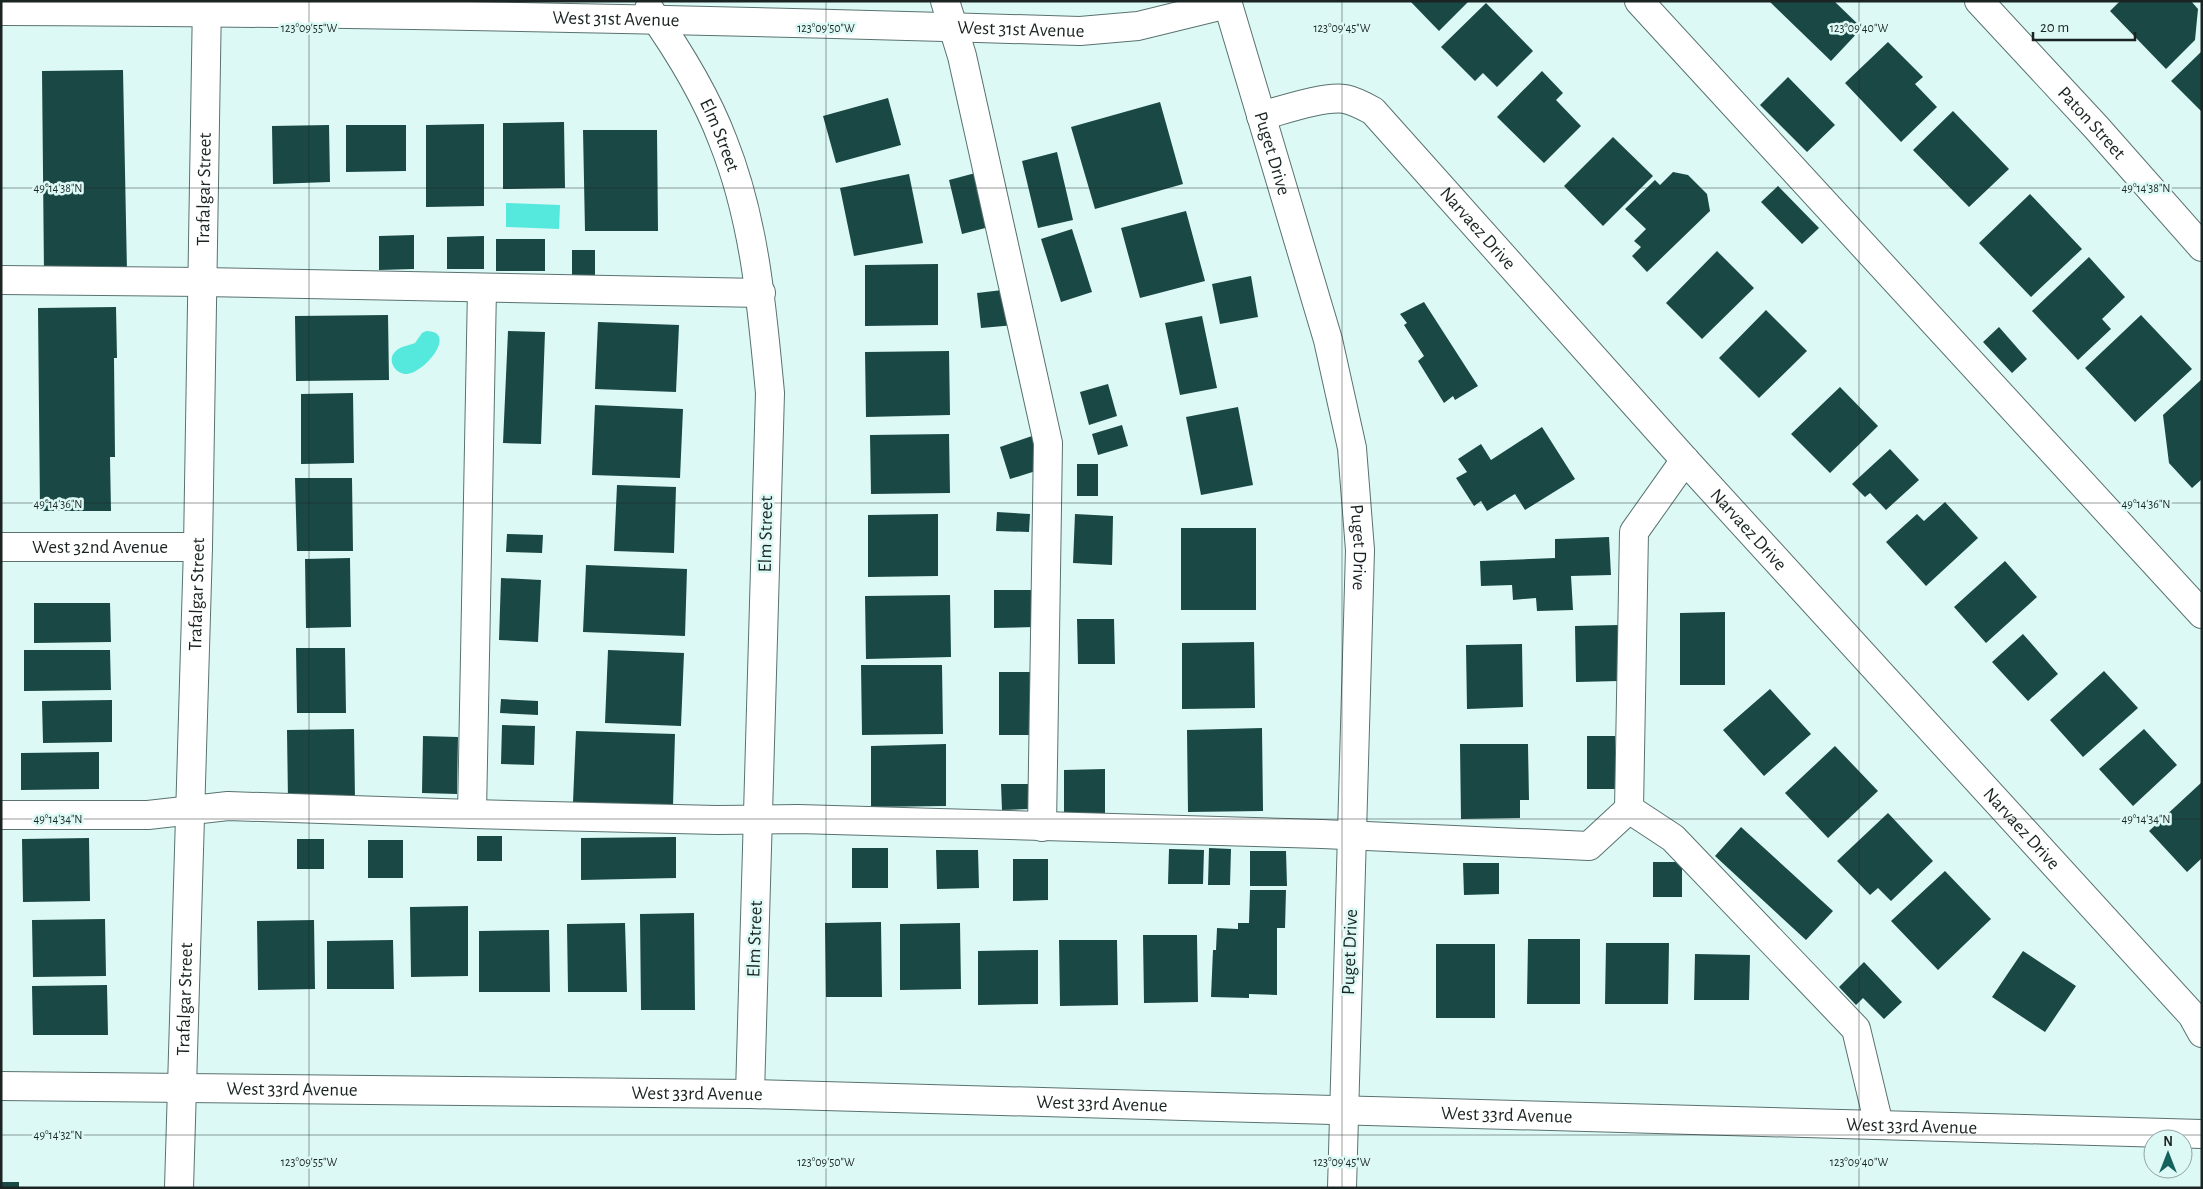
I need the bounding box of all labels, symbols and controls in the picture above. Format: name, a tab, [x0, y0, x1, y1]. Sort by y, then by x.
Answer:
street label: West 31st Avenue	[552, 8, 680, 30]
scale bar	[2033, 10, 2136, 42]
street label: West 31st Avenue	[957, 18, 1085, 41]
text: 20 m	[2040, 20, 2069, 35]
text: 123°09'55"W	[281, 22, 337, 34]
text: 123°09'50"W	[797, 22, 855, 34]
text: 123°09'45"W	[1313, 22, 1371, 34]
text: 123°09'40"W	[1830, 22, 1888, 34]
street label: Paton Street	[2054, 83, 2129, 163]
street label: Elm Street	[696, 95, 743, 174]
street label: Puget Drive	[1251, 109, 1294, 197]
street label: Trafalgar Street	[193, 133, 214, 246]
text: 49°14'38"N	[33, 182, 83, 194]
text: 49°14'38"N	[2121, 182, 2171, 194]
street label: Narvaez Drive	[1436, 183, 1519, 273]
street label: Narvaez Drive	[1707, 485, 1790, 574]
street label: Elm Street	[756, 495, 776, 573]
text: 49°14'36"N	[34, 498, 82, 510]
text: 49°14'36"N	[2122, 498, 2170, 510]
street label: Puget Drive	[1347, 504, 1370, 591]
street label: Trafalgar Street	[185, 537, 208, 651]
street label: West 32nd Avenue	[32, 538, 168, 557]
street label: Narvaez Drive	[1980, 784, 2064, 873]
text: 49°14'34"N	[33, 813, 83, 825]
text: 49°14'34"N	[2121, 813, 2171, 825]
street label: Elm Street	[744, 900, 766, 978]
street label: Puget Drive	[1339, 909, 1361, 995]
street label: Trafalgar Street	[173, 942, 196, 1056]
street label: West 33rd Avenue	[226, 1079, 358, 1099]
street label: West 33rd Avenue	[631, 1083, 763, 1104]
street label: West 33rd Avenue	[1036, 1092, 1168, 1115]
street label: West 33rd Avenue	[1441, 1104, 1573, 1126]
street label: West 33rd Avenue	[1846, 1115, 1977, 1137]
text: 49°14'32"N	[34, 1129, 82, 1141]
north arrow	[2143, 1129, 2193, 1179]
text: N	[2163, 1135, 2173, 1149]
text: 123°09'55"W	[281, 1156, 337, 1168]
text: 123°09'50"W	[797, 1156, 855, 1168]
text: 123°09'45"W	[1313, 1156, 1371, 1168]
text: 123°09'40"W	[1830, 1156, 1888, 1168]

